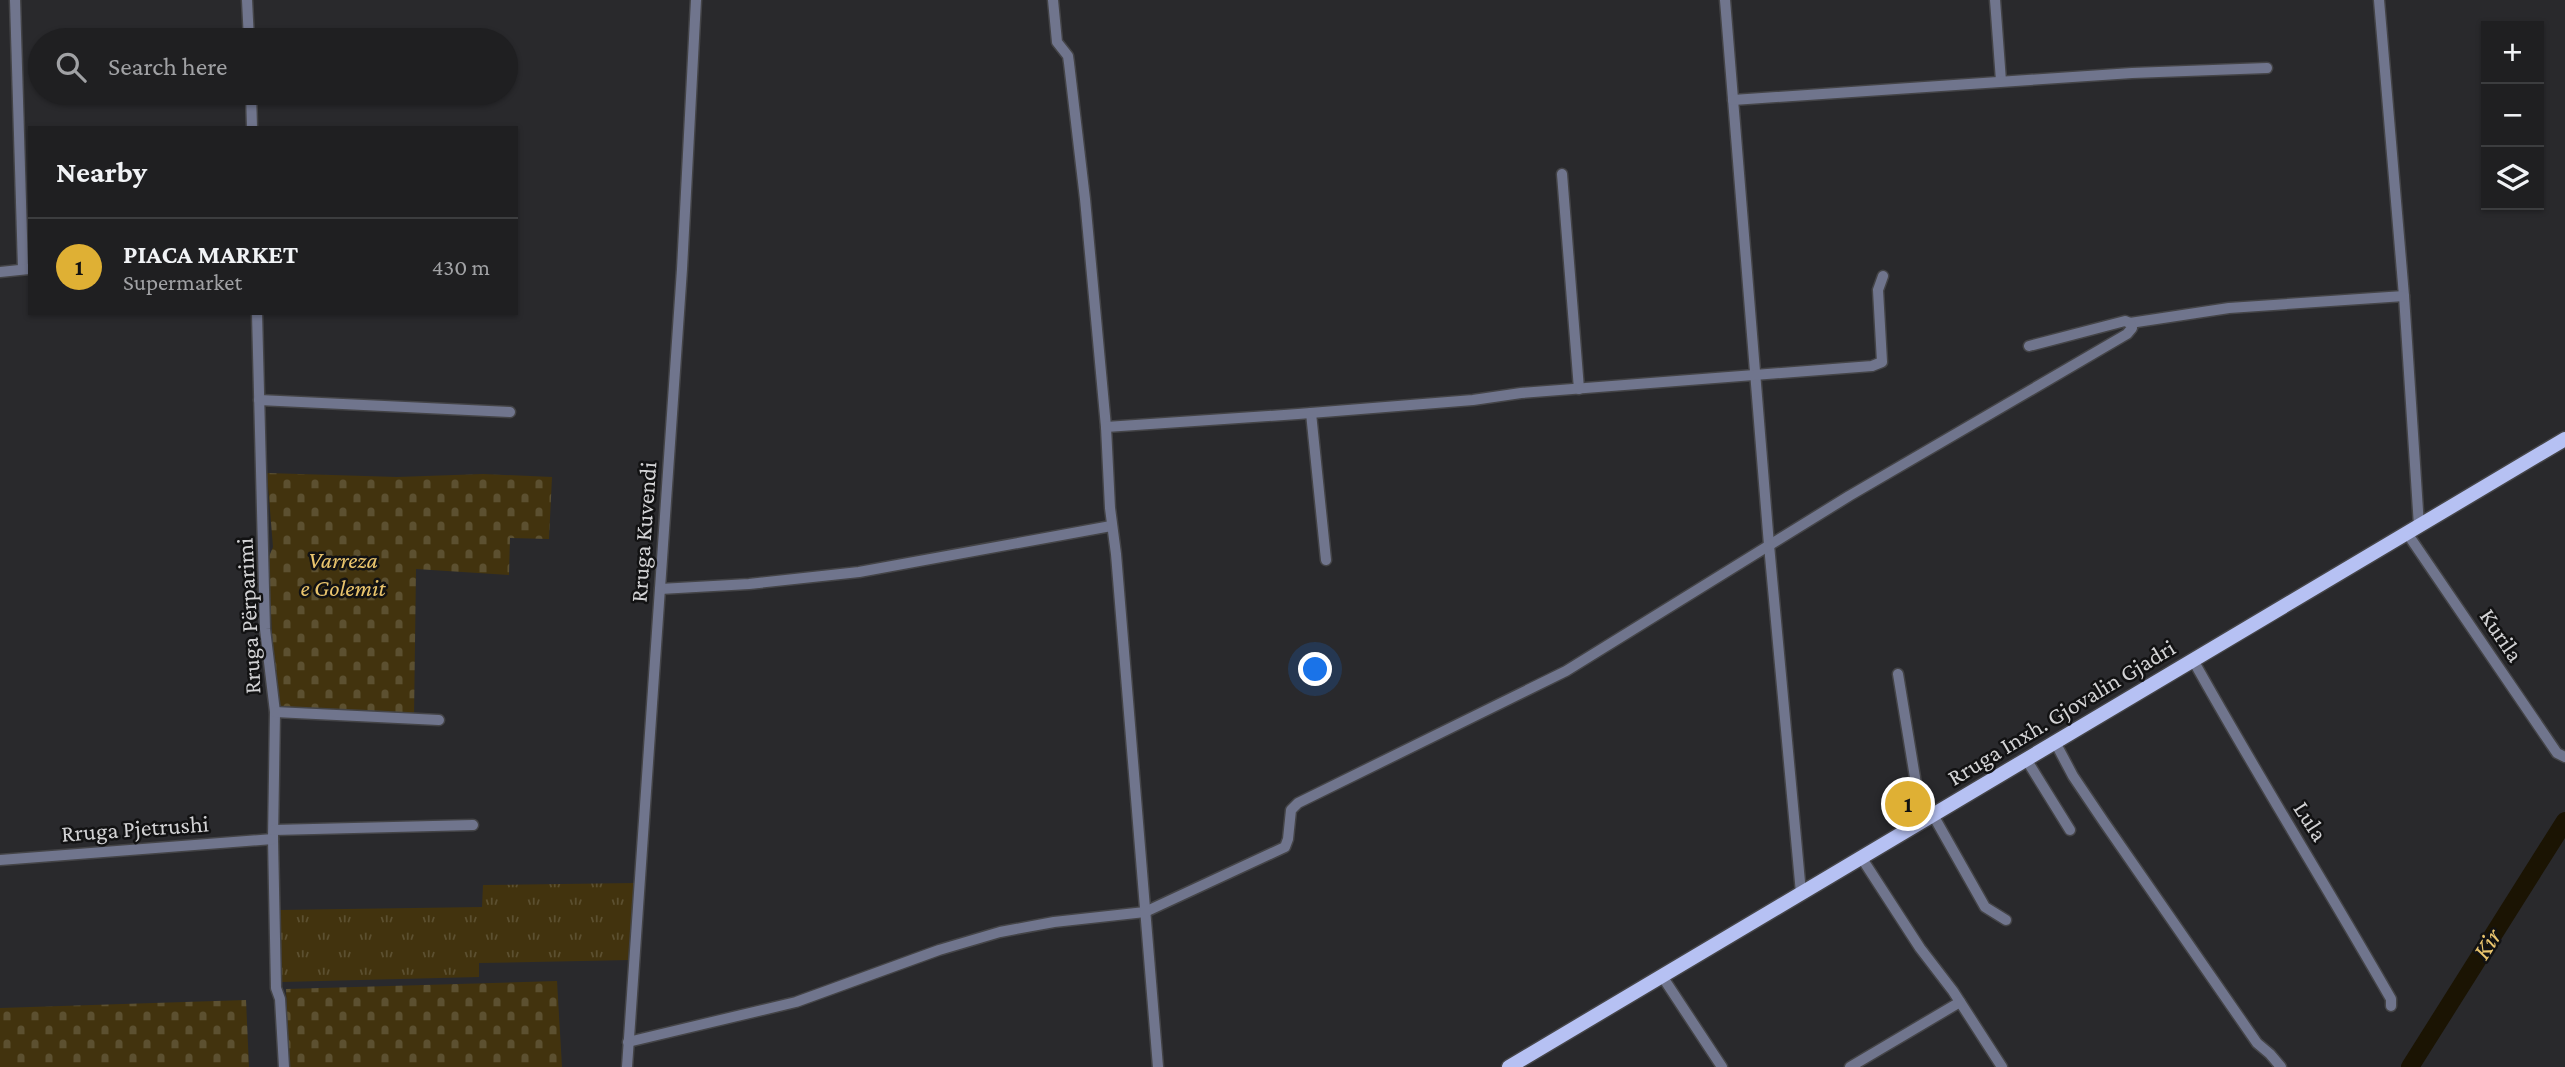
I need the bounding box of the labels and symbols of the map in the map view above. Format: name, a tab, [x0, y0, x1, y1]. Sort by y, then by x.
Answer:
street label: Rruga Kuvendi	[625, 461, 661, 603]
street label: Rruga Përparimi	[230, 537, 266, 695]
park label: Varreza e Golemit	[300, 546, 386, 601]
street label: Kurila	[2474, 603, 2530, 667]
street label: Rruga Inxh. Gjovalin Gjadri	[1942, 633, 2180, 791]
your location	[1298, 652, 1332, 686]
pin: 1	[1885, 778, 1931, 830]
street label: Lula	[2288, 796, 2334, 846]
street label: Rruga Pjetrushi	[60, 809, 210, 847]
water label: Kir	[2467, 923, 2508, 965]

